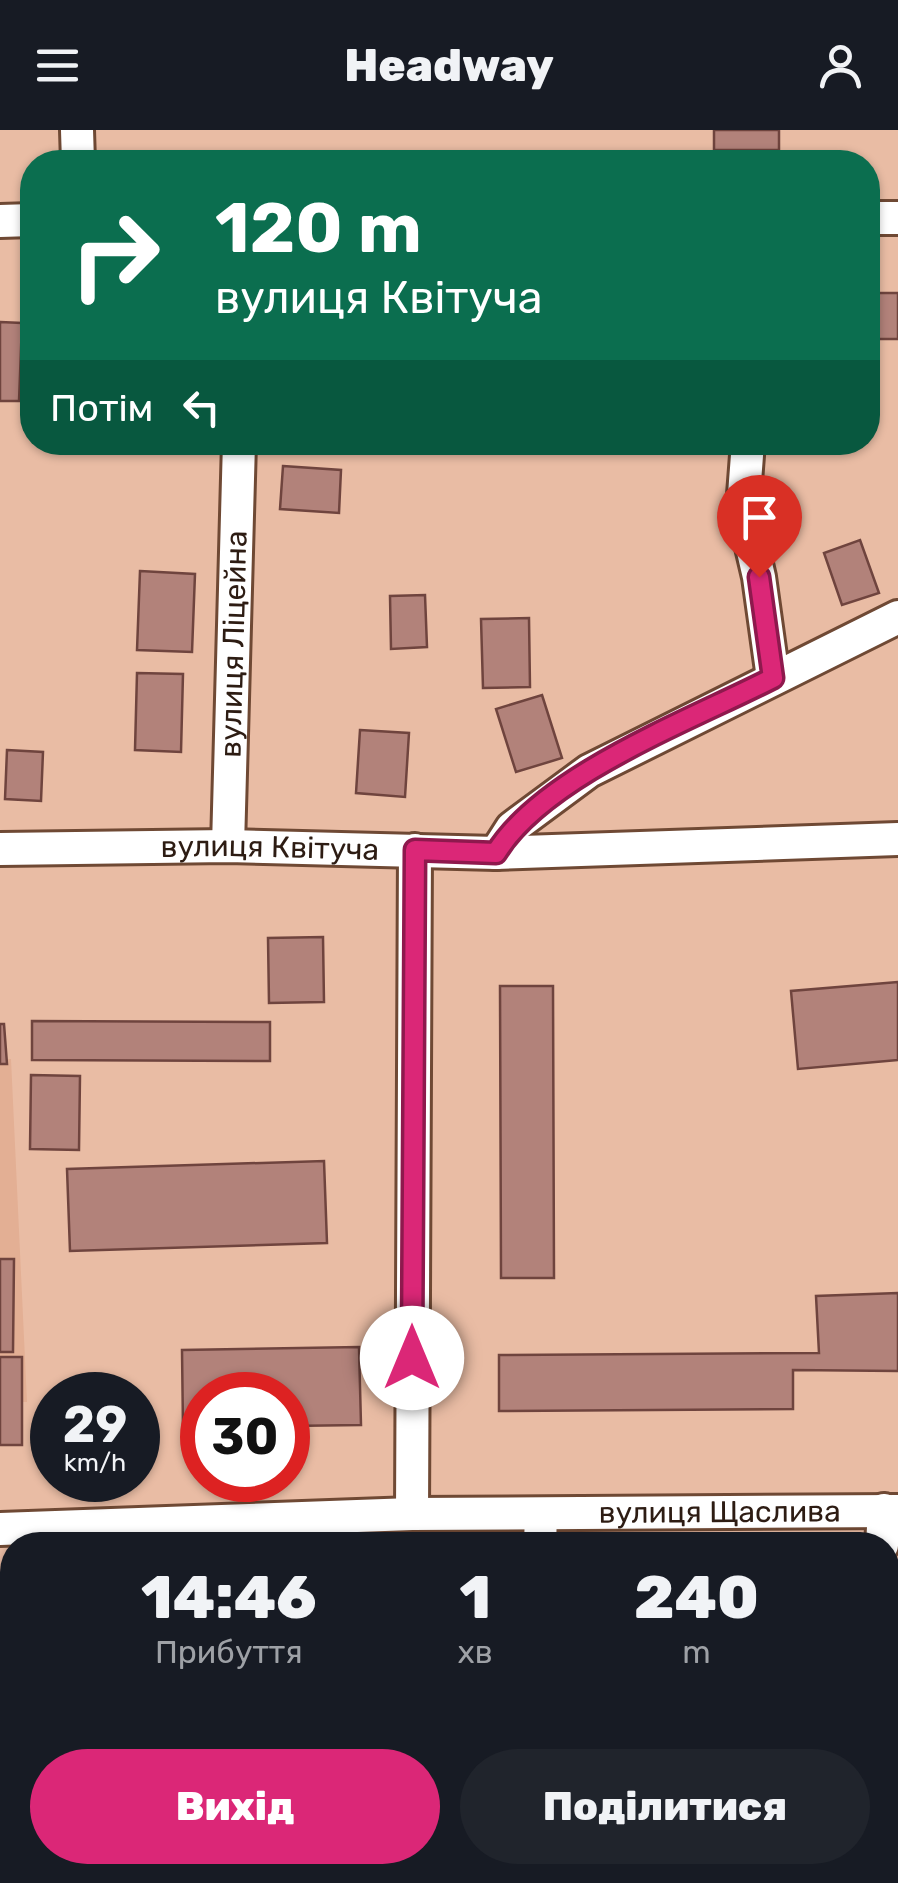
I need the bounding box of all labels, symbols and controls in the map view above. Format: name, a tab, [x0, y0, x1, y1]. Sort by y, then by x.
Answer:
icon: menu	[30, 38, 85, 93]
icon: person	[813, 38, 868, 93]
text: Headway	[344, 39, 554, 92]
text: 120 m	[215, 187, 422, 270]
icon: right	[50, 190, 180, 320]
text: вулиця Квітуча	[215, 271, 543, 324]
icon: left	[174, 380, 229, 435]
text: Потім	[50, 385, 154, 431]
pin	[717, 475, 802, 578]
icon: arrive	[732, 490, 787, 545]
street label: вулиця Ліцейна	[212, 530, 255, 758]
street label: вулиця Квітуча	[160, 828, 380, 868]
position arrow	[360, 1306, 464, 1410]
speed limit sign: 30	[180, 1372, 310, 1502]
text: 29	[63, 1395, 127, 1455]
text: km/h	[64, 1448, 126, 1477]
street label: вулиця Щаслива	[599, 1493, 841, 1531]
text: 14:46	[141, 1562, 317, 1633]
text: 1	[459, 1562, 491, 1633]
text: 240	[634, 1562, 759, 1633]
text: Прибуття	[155, 1633, 303, 1671]
text: хв	[458, 1633, 493, 1671]
text: m	[682, 1633, 711, 1671]
button: Вихід	[30, 1749, 440, 1864]
button: Поділитися	[460, 1749, 870, 1864]

